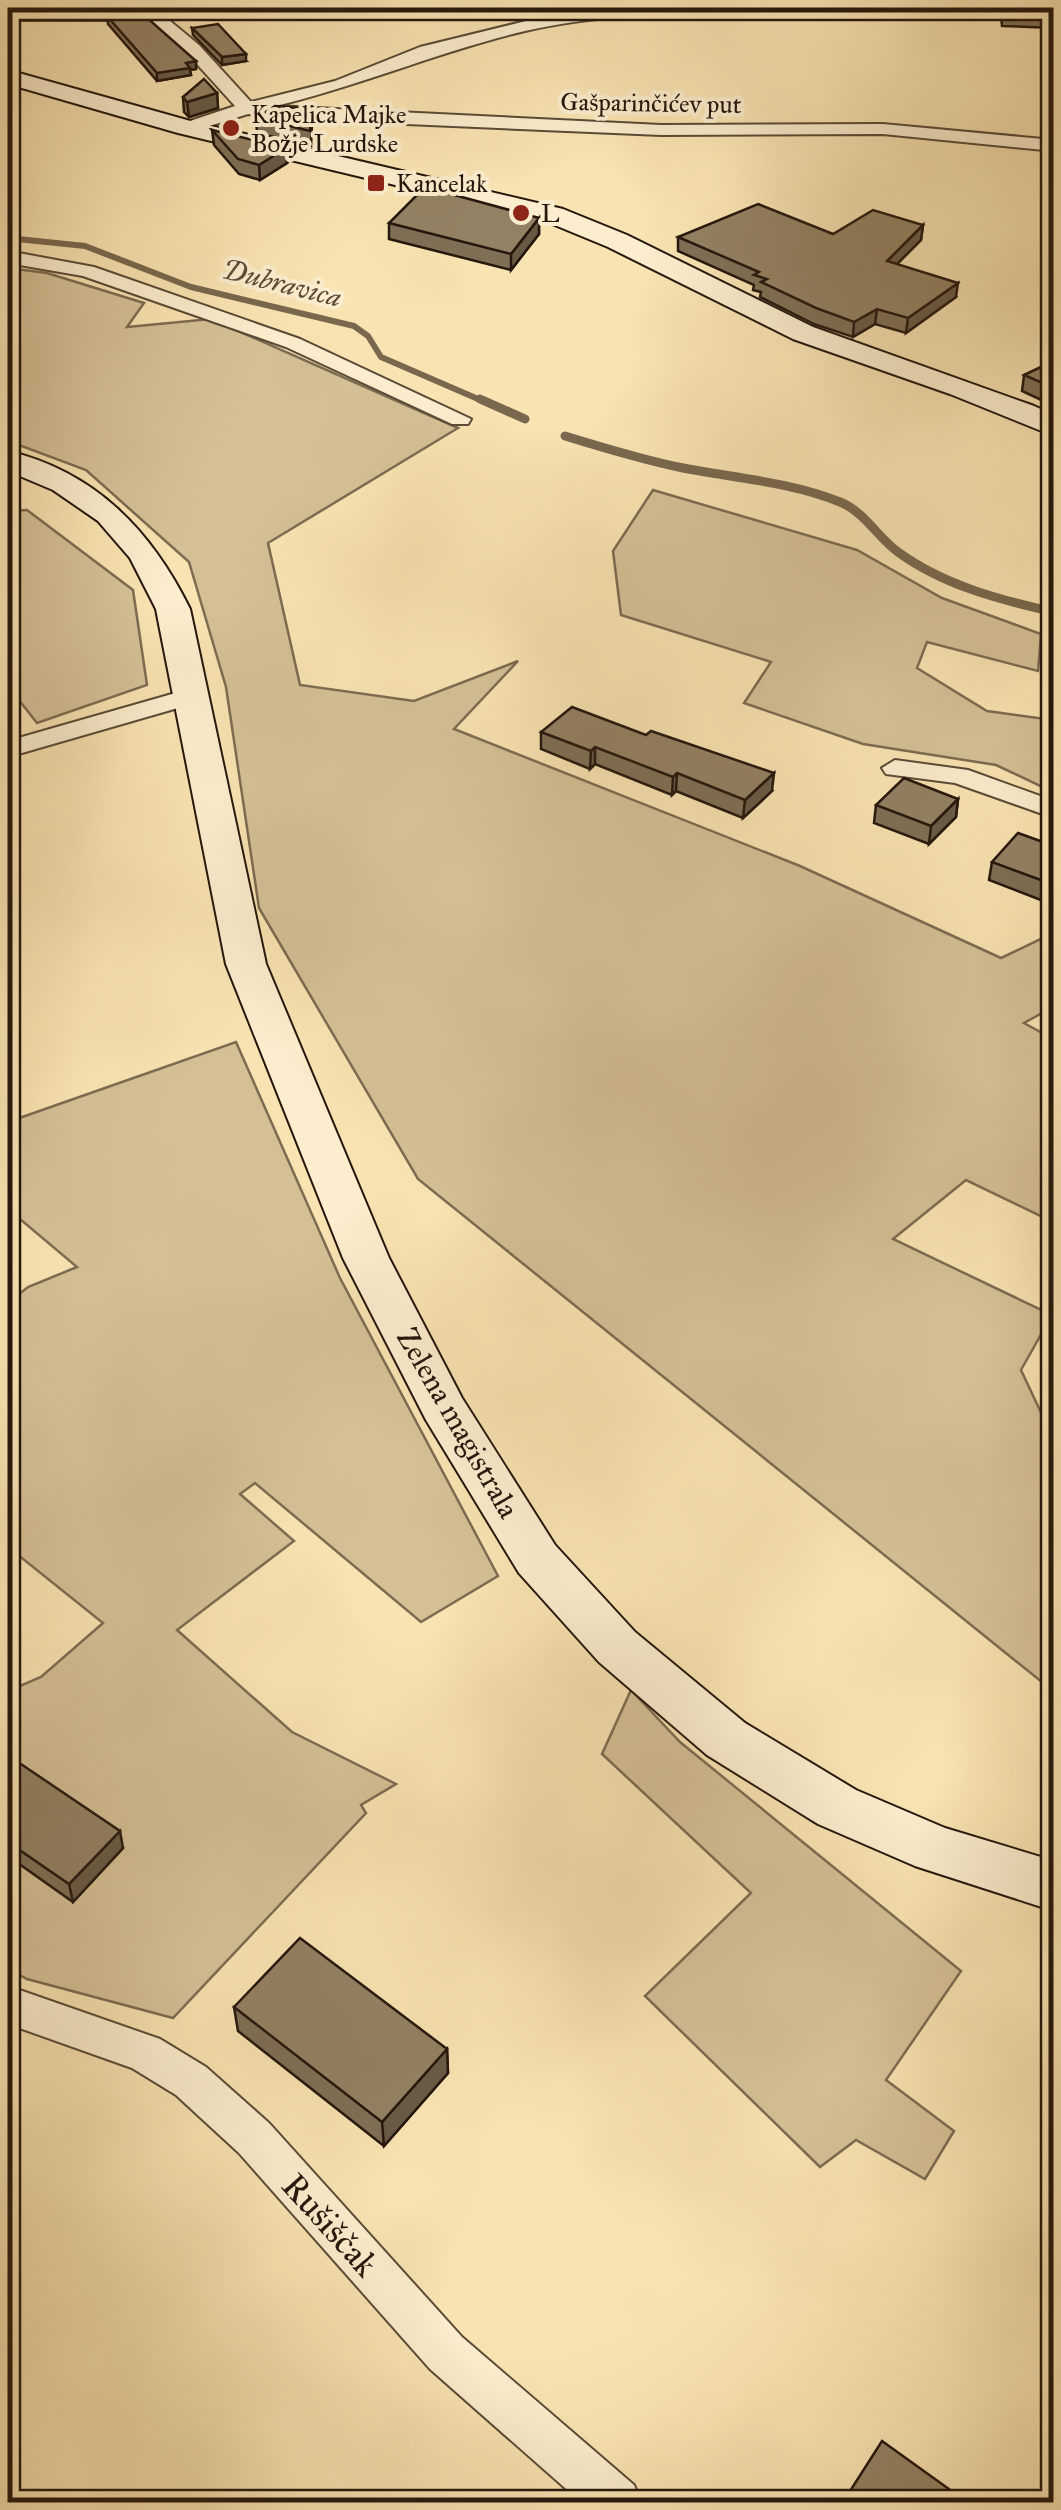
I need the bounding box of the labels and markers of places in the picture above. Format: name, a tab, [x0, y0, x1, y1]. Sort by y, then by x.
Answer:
place label: Kapelica Majke Božje Lurdske	[251, 99, 406, 159]
marker: Kapelica Majke Božje Lurdske	[220, 117, 242, 139]
place label: Kancelak	[396, 168, 488, 199]
marker: Kancelak	[365, 172, 387, 194]
place label: L	[541, 198, 560, 229]
marker: L	[510, 202, 532, 224]

